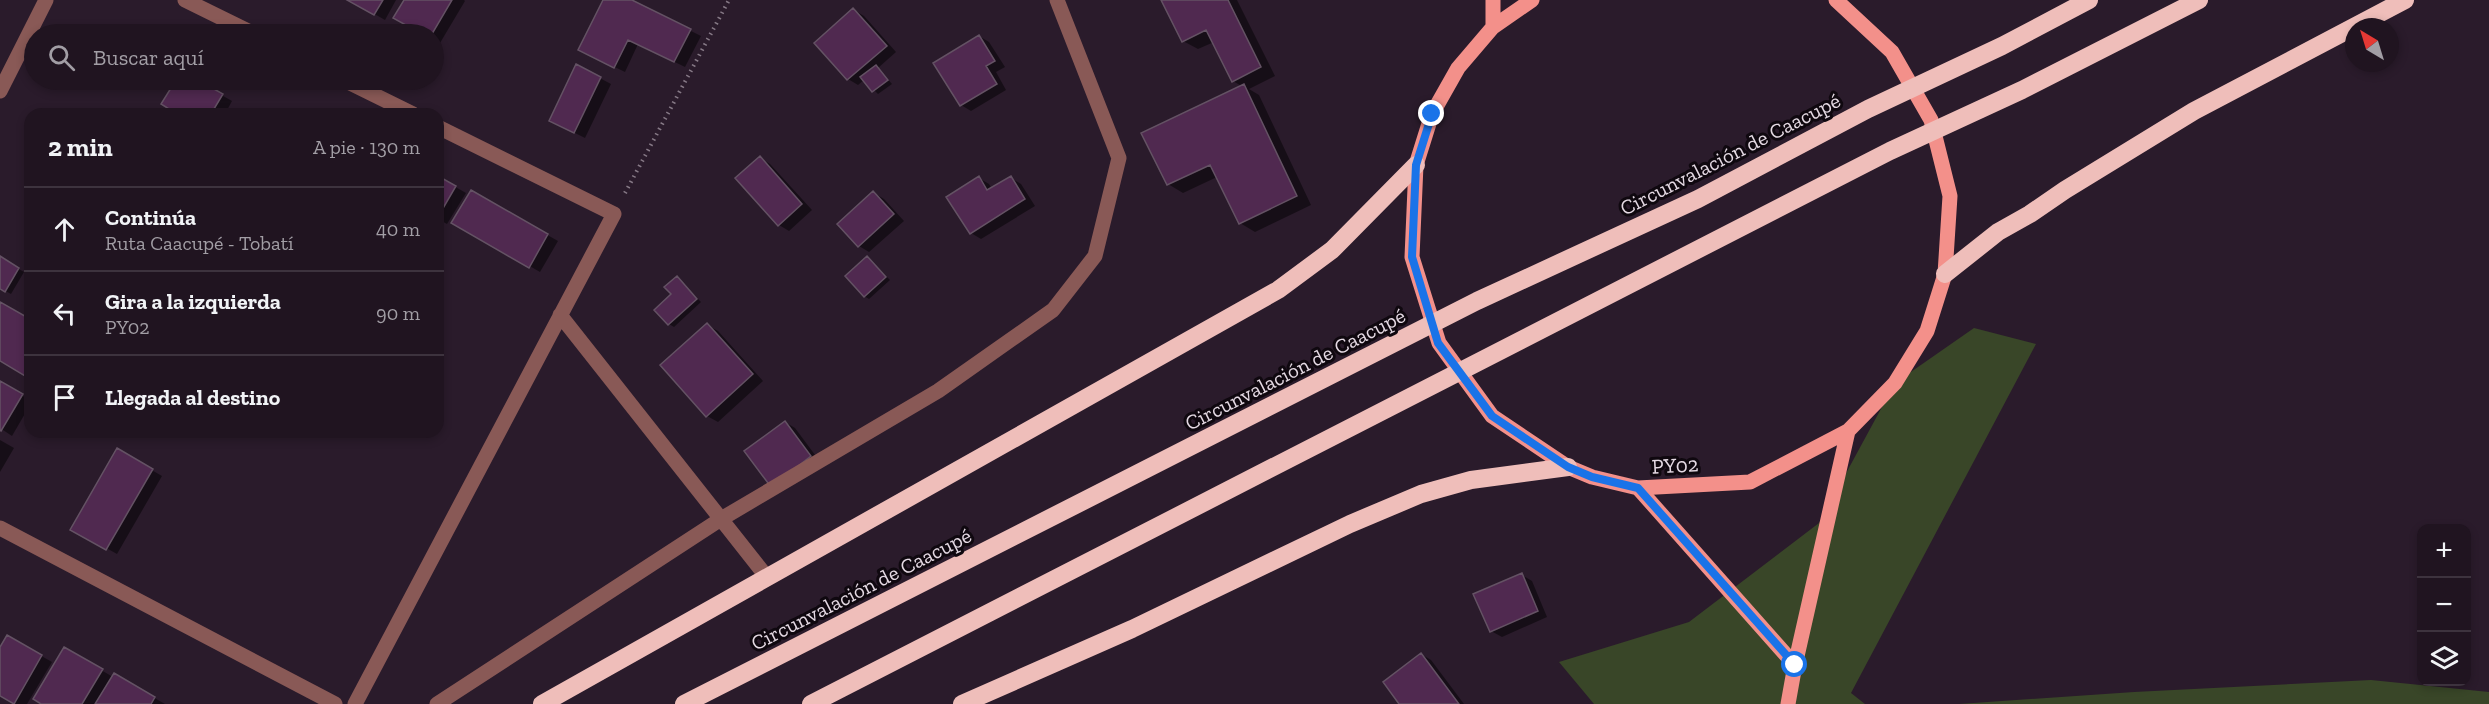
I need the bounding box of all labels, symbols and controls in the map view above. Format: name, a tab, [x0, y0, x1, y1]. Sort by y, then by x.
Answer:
north arrow	[2345, 18, 2399, 72]
search box	[24, 24, 444, 90]
icon: search	[45, 41, 78, 74]
text: Buscar aquí	[93, 44, 204, 71]
street label: Circunvalación de Caacupé	[1616, 87, 1844, 221]
route end	[1418, 100, 1444, 126]
text: 2 min	[48, 131, 113, 163]
text: A pie · 130 m	[313, 135, 420, 159]
text: Continúa	[105, 204, 196, 231]
icon: ahead	[48, 213, 81, 246]
text: 40 m	[376, 217, 420, 241]
text: Ruta Caacupé - Tobatí	[105, 231, 294, 255]
text: Gira a la izquierda	[105, 288, 281, 315]
icon: left	[48, 297, 81, 330]
text: 90 m	[376, 301, 420, 325]
street label: Circunvalación de Caacupé	[1181, 302, 1409, 436]
text: PY02	[105, 315, 150, 339]
icon: arrive	[48, 381, 81, 414]
text: Llegada al destino	[105, 384, 280, 411]
street label: PY02	[1651, 451, 1699, 479]
street label: Circunvalación de Caacupé	[747, 522, 975, 656]
map controls	[2417, 524, 2471, 686]
button: +	[2417, 524, 2471, 578]
button: −	[2417, 578, 2471, 632]
button: layers	[2417, 632, 2471, 686]
route start	[1781, 651, 1807, 677]

